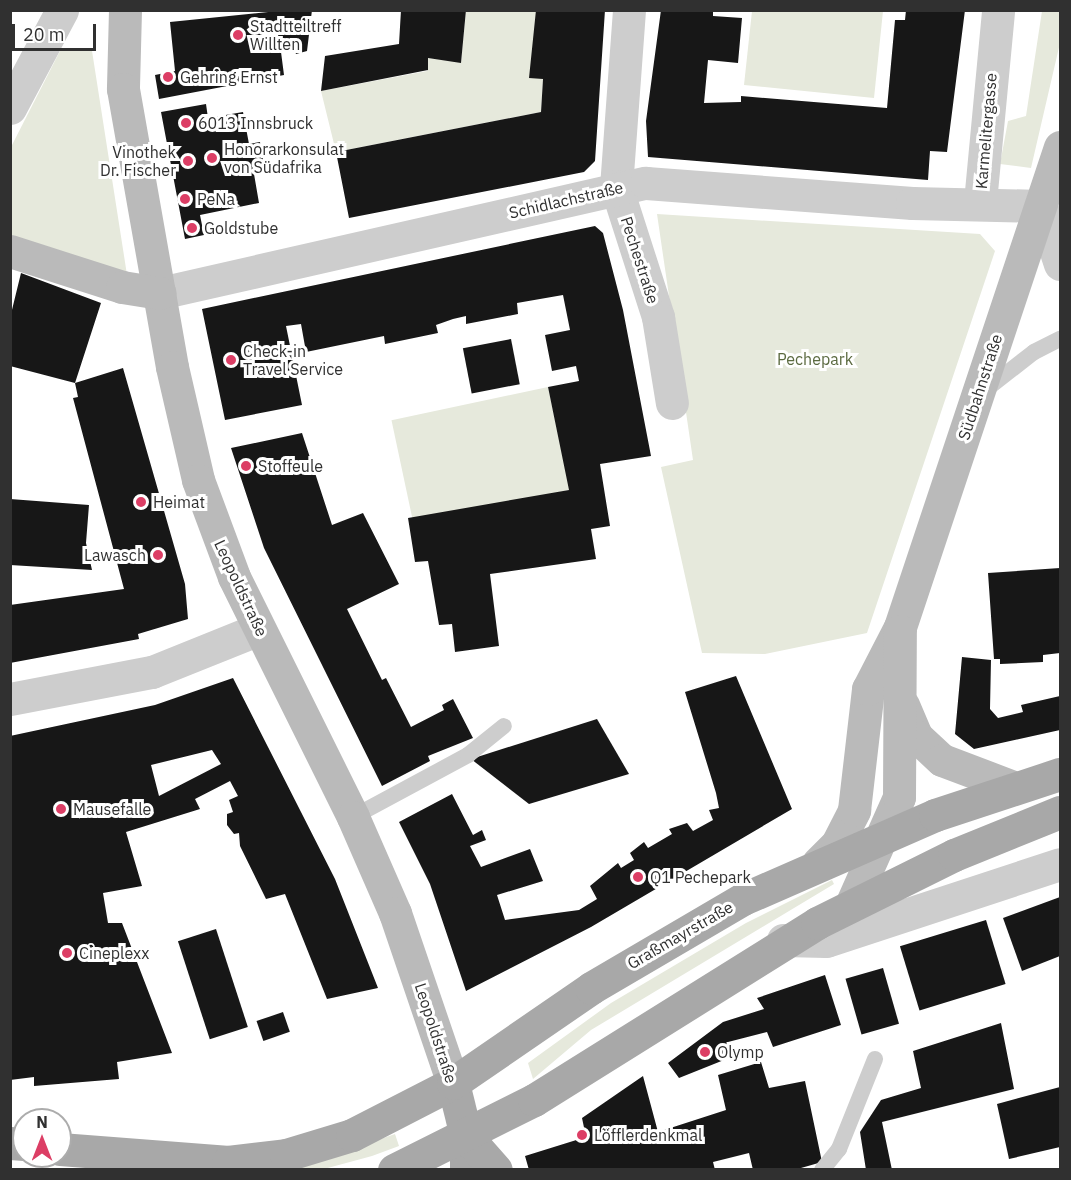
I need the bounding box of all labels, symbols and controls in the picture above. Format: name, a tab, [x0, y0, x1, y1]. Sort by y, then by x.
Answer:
scale bar	[15, 12, 99, 50]
place label: Stadtteiltreff Willten	[250, 16, 341, 54]
text: 20 m	[23, 23, 65, 46]
marker: Stadtteiltreff Willten	[231, 28, 245, 42]
place label: Gehring Ernst	[180, 67, 278, 87]
marker: Gehring Ernst	[161, 70, 175, 84]
street label: Karmelitergasse	[971, 72, 1001, 190]
place label: 6013 Innsbruck	[198, 113, 313, 133]
marker: 6013 Innsbruck	[179, 116, 193, 130]
place label: Honorarkonsulat von Südafrika	[224, 139, 344, 177]
place label: Vinothek Dr. Fischer	[100, 142, 176, 180]
marker: Honorarkonsulat von Südafrika	[205, 151, 219, 165]
marker: Vinothek Dr. Fischer	[181, 154, 195, 168]
street label: Schidlachstraße	[507, 178, 625, 222]
place label: PeNa	[197, 189, 235, 209]
marker: PeNa	[178, 192, 192, 206]
street label: Pechestraße	[617, 214, 663, 306]
place label: Goldstube	[204, 218, 278, 238]
marker: Goldstube	[185, 221, 199, 235]
street label: Südbahnstraße	[954, 332, 1006, 442]
place label: Check-in Travel Service	[243, 341, 343, 379]
park label: Pechepark	[777, 349, 853, 369]
marker: Check-in Travel Service	[224, 353, 238, 367]
place label: Stoffeule	[258, 456, 323, 476]
marker: Stoffeule	[239, 459, 253, 473]
place label: Heimat	[153, 492, 205, 512]
marker: Heimat	[134, 495, 148, 509]
street label: Leopoldstraße	[210, 537, 272, 639]
place label: Lawasch	[84, 545, 146, 565]
marker: Lawasch	[151, 548, 165, 562]
place label: Mausefalle	[73, 799, 151, 819]
marker: Mausefalle	[54, 802, 68, 816]
place label: Q1 Pechepark	[650, 867, 751, 887]
marker: Q1 Pechepark	[631, 870, 645, 884]
street label: Graßmayrstraße	[624, 897, 736, 973]
place label: Cineplexx	[79, 943, 149, 963]
marker: Cineplexx	[60, 946, 74, 960]
street label: Leopoldstraße	[411, 981, 461, 1085]
place label: Olymp	[717, 1042, 764, 1062]
marker: Olymp	[698, 1045, 712, 1059]
north arrow	[12, 1108, 72, 1168]
text: N	[36, 1112, 48, 1132]
place label: Löfflerdenkmal	[594, 1125, 702, 1145]
marker: Löfflerdenkmal	[575, 1128, 589, 1142]

